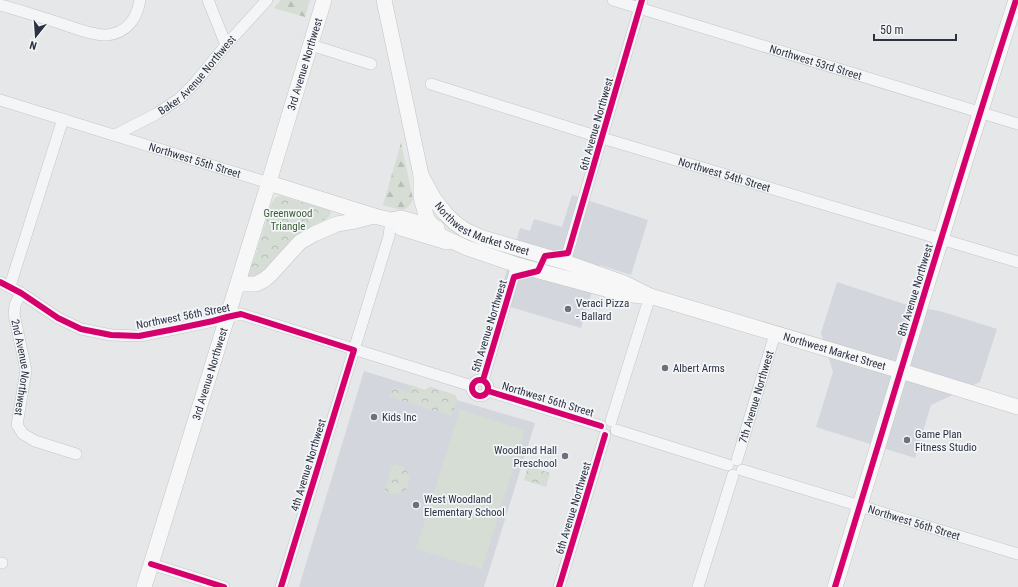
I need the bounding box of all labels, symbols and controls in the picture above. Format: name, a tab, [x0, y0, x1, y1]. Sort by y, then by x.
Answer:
north arrow	[16, 16, 56, 56]
street label: 3rd Avenue Northwest	[285, 16, 325, 112]
scale bar	[874, 16, 956, 42]
text: 50 m	[880, 23, 904, 37]
street label: Baker Avenue Northwest	[156, 33, 239, 118]
text: N	[28, 38, 38, 52]
street label: Northwest 53rd Street	[768, 42, 863, 83]
street label: 6th Avenue Northwest	[577, 76, 616, 172]
street label: Northwest 55th Street	[147, 140, 242, 181]
street label: Northwest 54th Street	[677, 155, 772, 195]
street label: Northwest Market Street	[432, 200, 531, 258]
park label: Greenwood Triangle	[263, 207, 313, 233]
street label: 8th Avenue Northwest	[895, 242, 936, 338]
street label: 5th Avenue Northwest	[469, 278, 510, 374]
place label: Veraci Pizza - Ballard	[576, 297, 629, 323]
street label: Northwest 56th Street	[135, 301, 231, 332]
marker: Veraci Pizza - Ballard	[563, 304, 573, 314]
street label: 2nd Avenue Northwest	[8, 318, 32, 417]
street label: 3rd Avenue Northwest	[190, 326, 231, 422]
street label: Northwest Market Street	[782, 330, 887, 373]
street label: 7th Avenue Northwest	[736, 349, 777, 445]
place label: Albert Arms	[673, 362, 725, 375]
marker: Albert Arms	[660, 363, 670, 373]
street label: Northwest 56th Street	[500, 379, 595, 420]
place label: Kids Inc	[382, 411, 417, 424]
marker: Kids Inc	[369, 412, 379, 422]
street label: 4th Avenue Northwest	[288, 417, 329, 513]
place label: Game Plan Fitness Studio	[915, 428, 977, 454]
marker: Game Plan Fitness Studio	[902, 435, 912, 445]
place label: Woodland Hall Preschool	[494, 444, 557, 470]
marker: Woodland Hall Preschool	[560, 451, 570, 461]
street label: 6th Avenue Northwest	[553, 460, 594, 556]
place label: West Woodland Elementary School	[424, 493, 505, 519]
marker: West Woodland Elementary School	[411, 500, 421, 510]
street label: Northwest 56th Street	[866, 503, 962, 543]

